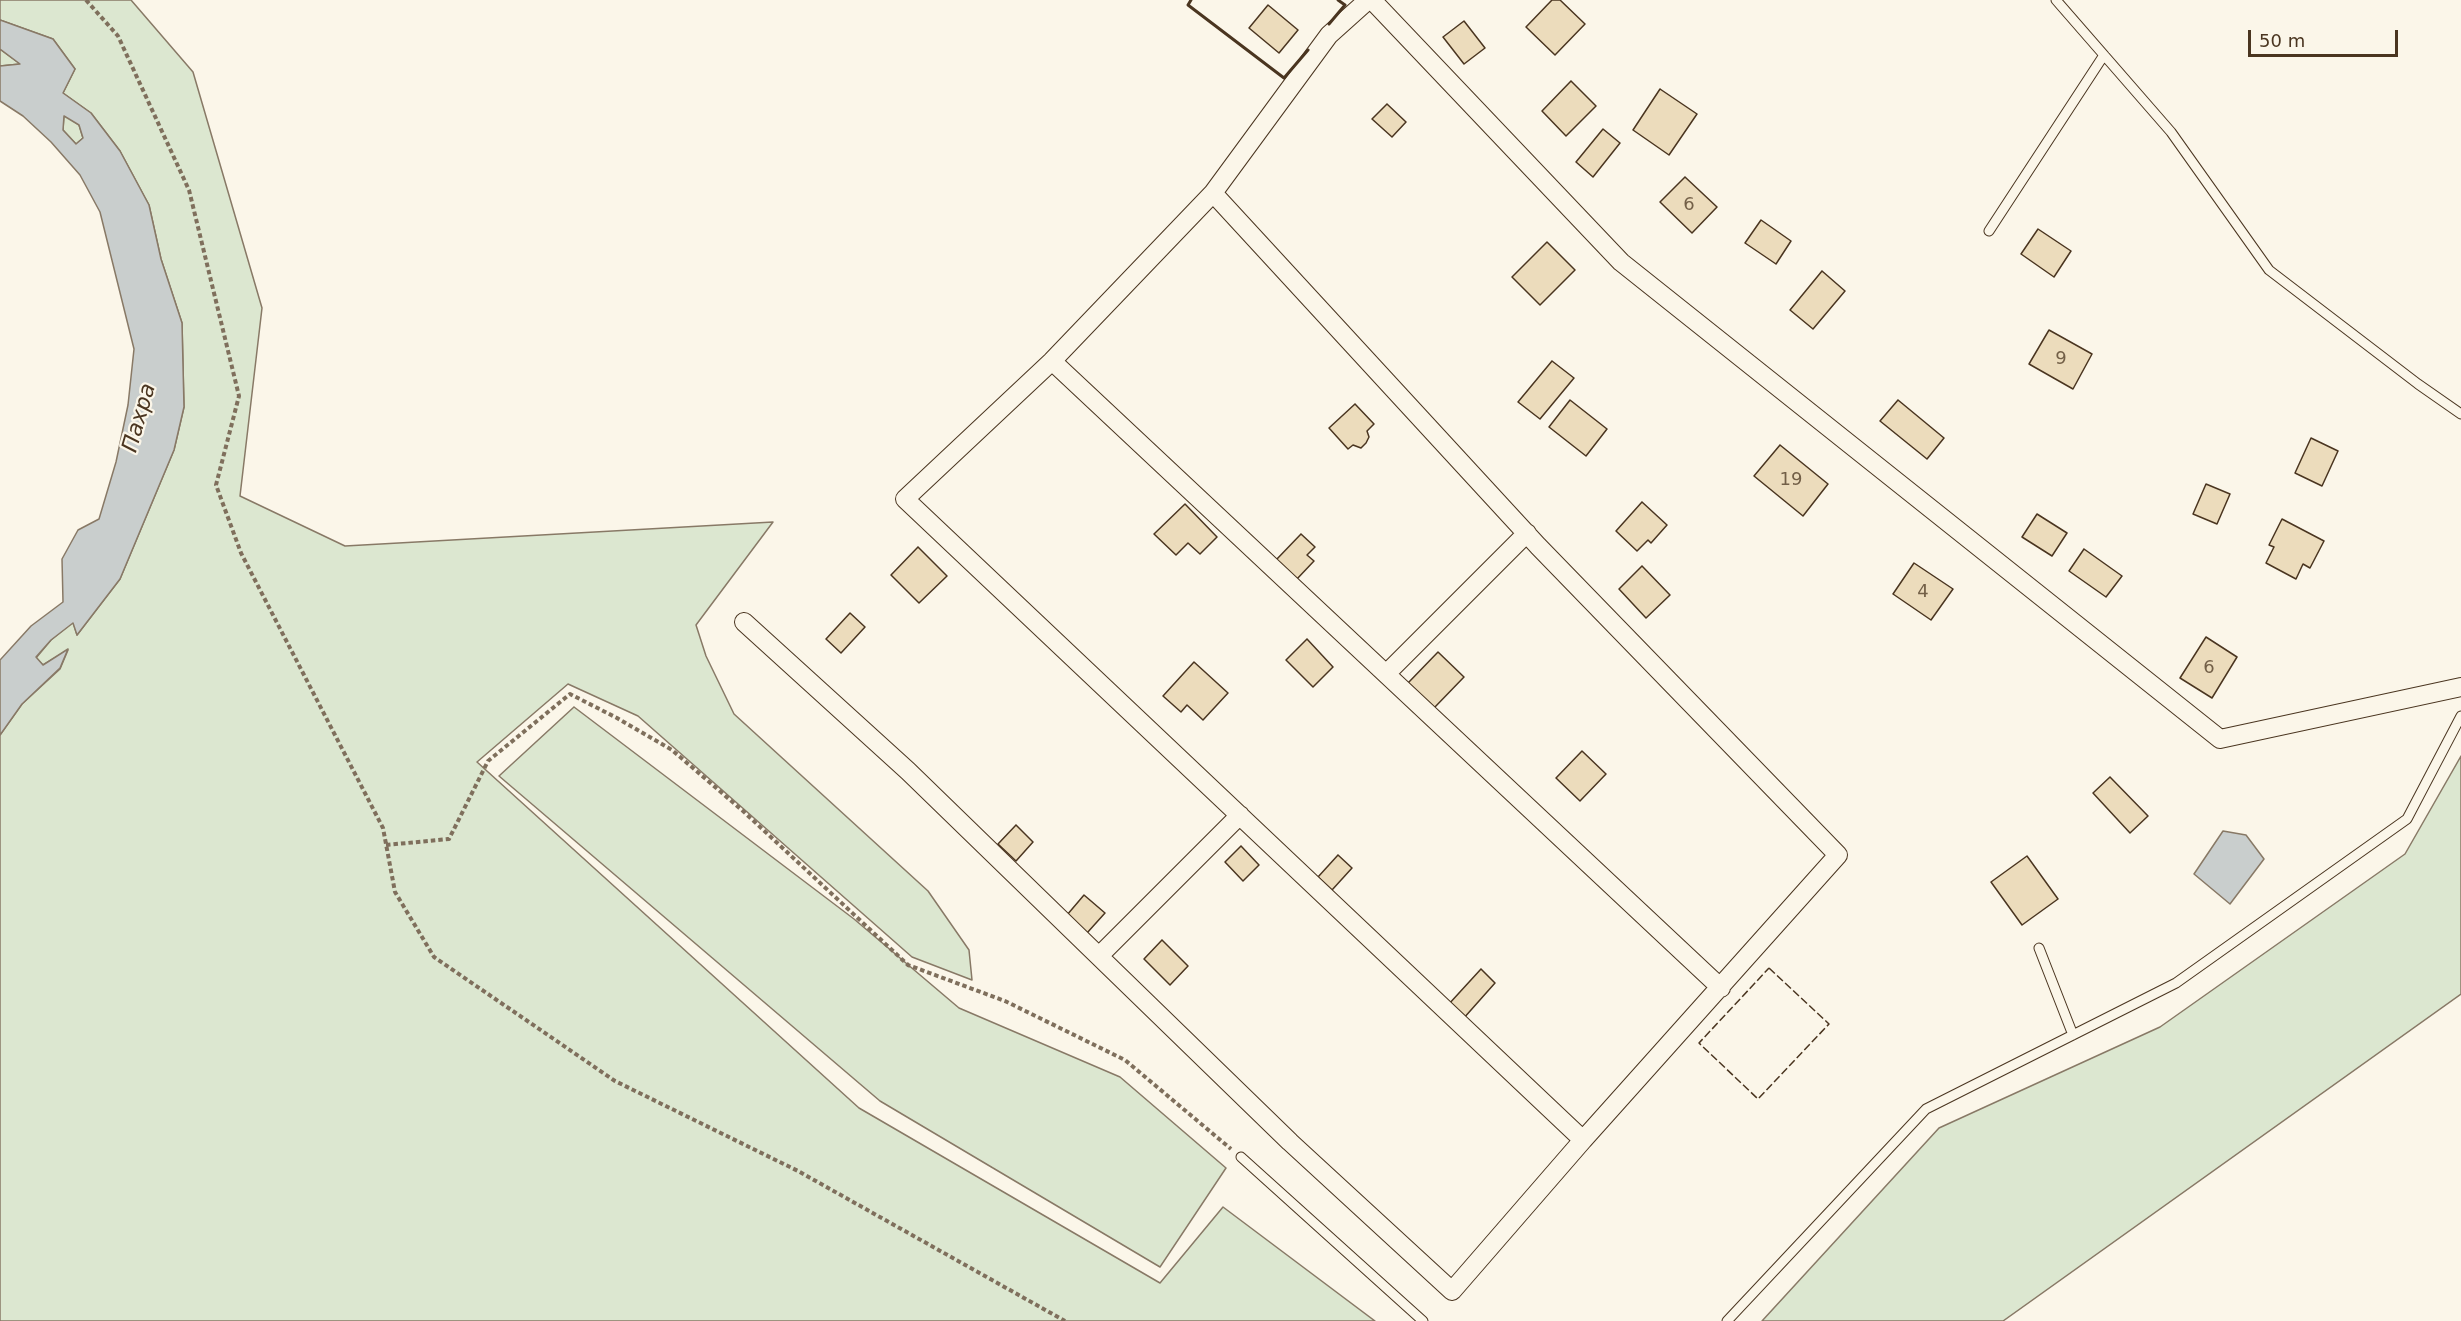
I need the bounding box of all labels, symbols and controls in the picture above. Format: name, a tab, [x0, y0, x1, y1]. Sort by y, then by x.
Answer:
scale bar	[2251, 18, 2401, 56]
text: 50 m	[2259, 30, 2305, 51]
house number: 6	[1683, 194, 1695, 216]
house number: 9	[2055, 348, 2067, 370]
water label: Пахра	[118, 380, 162, 456]
house number: 19	[1780, 469, 1802, 491]
house number: 4	[1917, 581, 1929, 603]
house number: 6	[2203, 657, 2215, 679]

